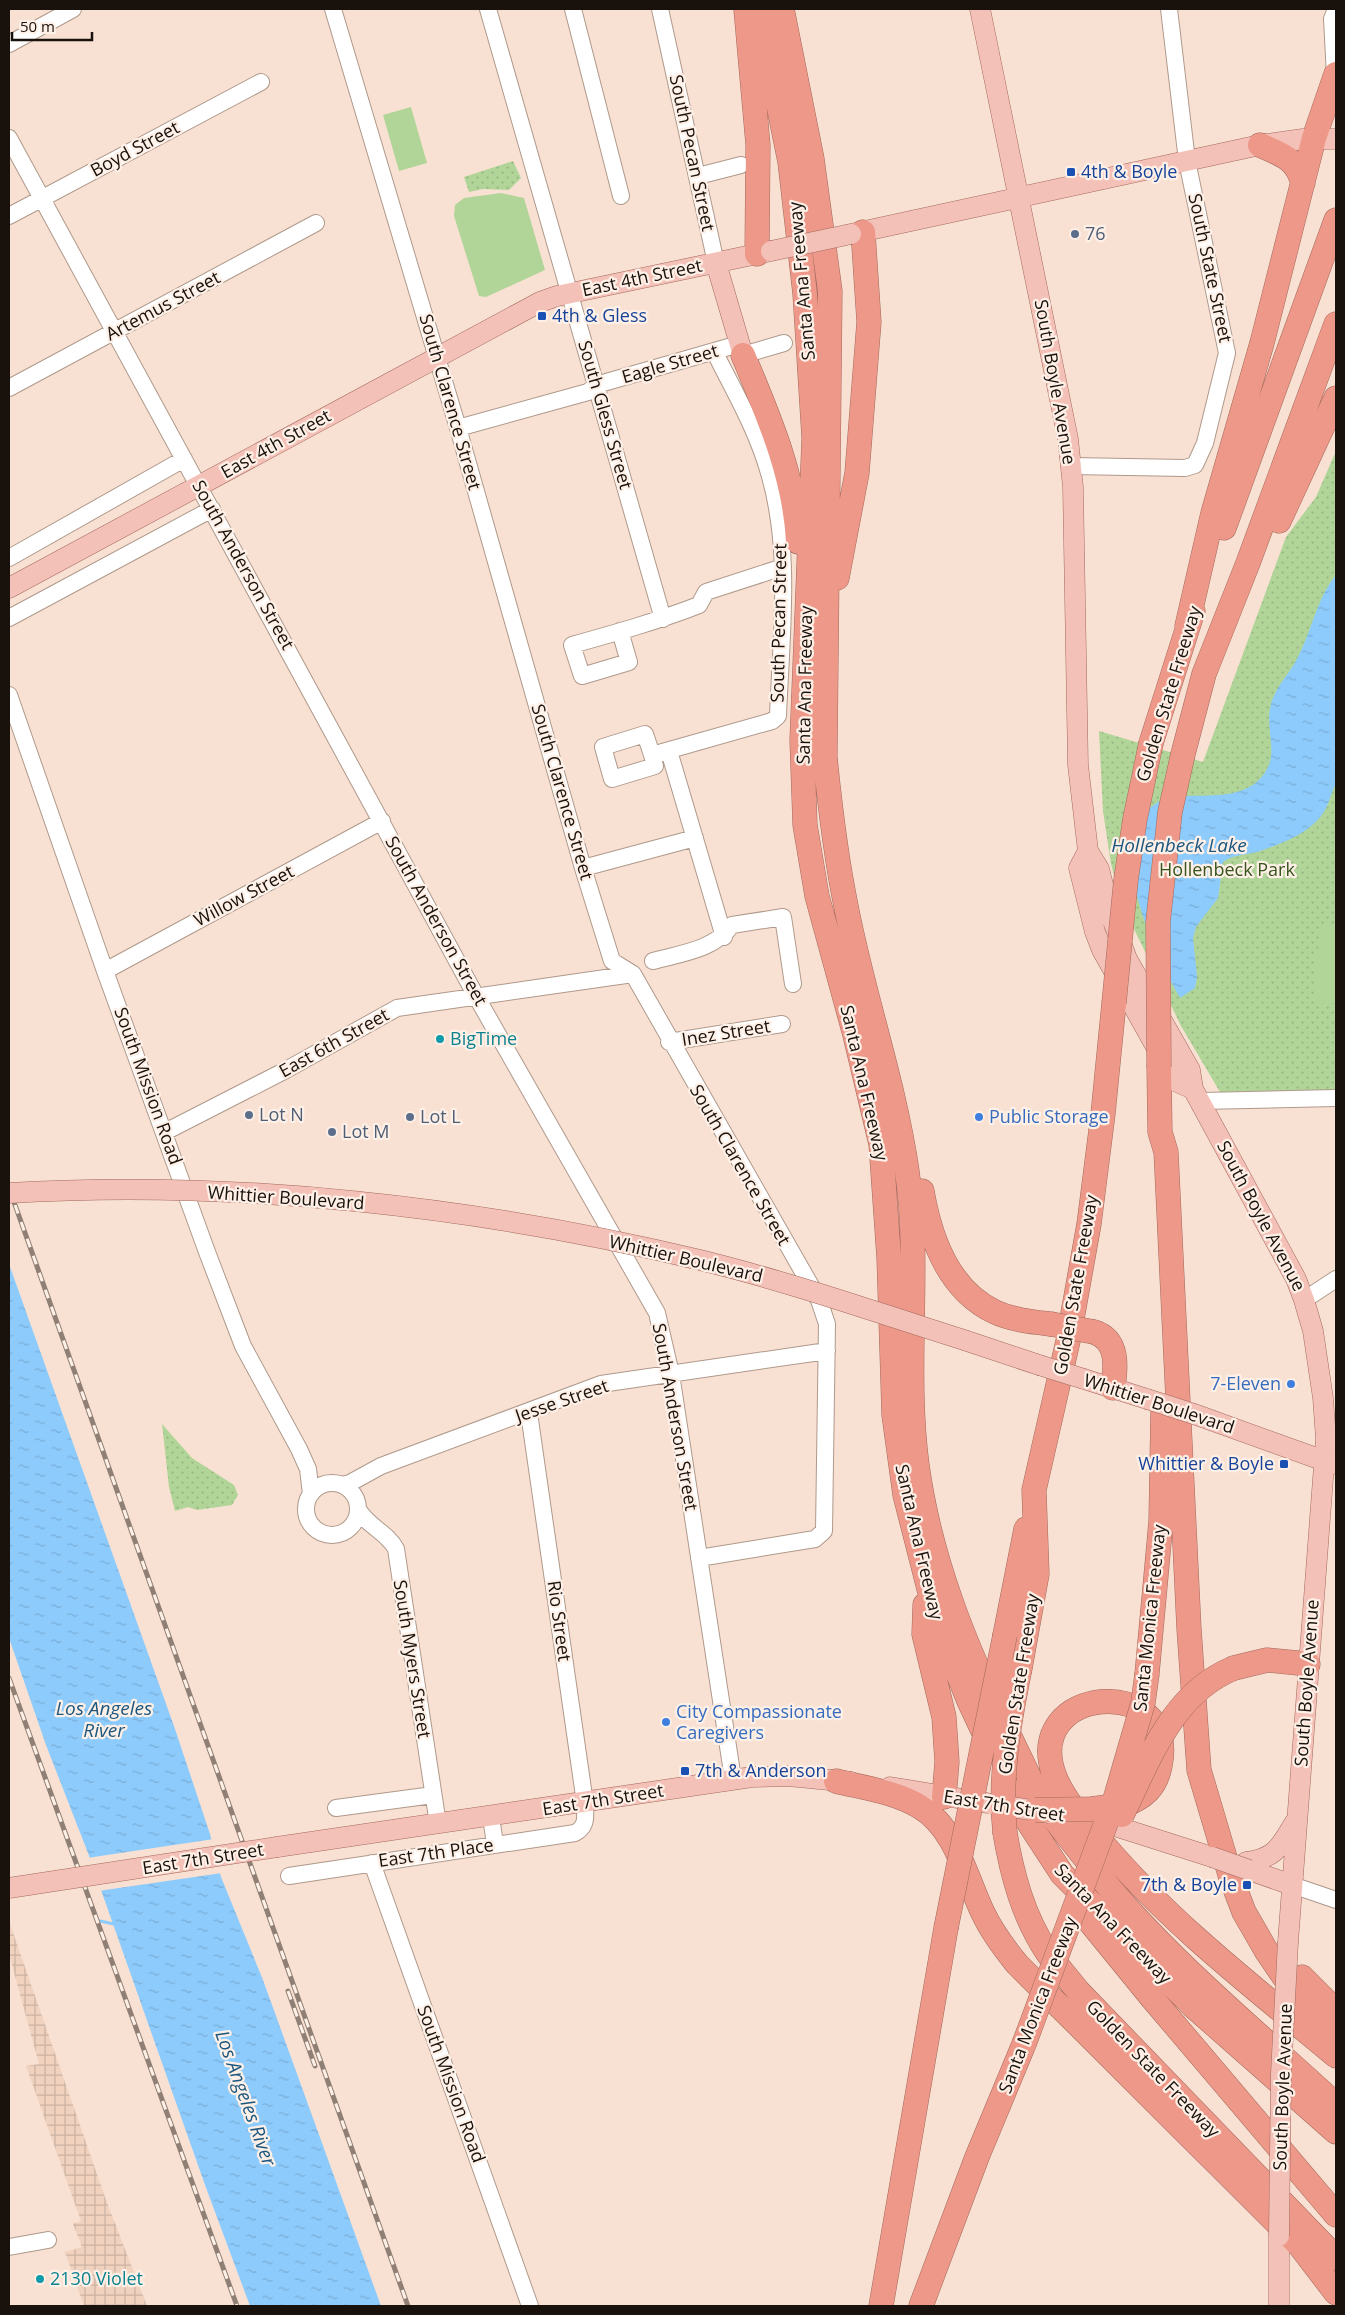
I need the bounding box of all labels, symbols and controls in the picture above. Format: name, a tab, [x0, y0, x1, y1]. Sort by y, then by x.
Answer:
scale bar	[12, 10, 92, 42]
text: 50 m	[20, 16, 55, 36]
street label: South Pecan Street	[665, 72, 721, 233]
street label: Boyd Street	[86, 115, 183, 182]
place label: 4th & Boyle	[1081, 159, 1177, 183]
marker: 4th & Boyle	[1065, 166, 1077, 178]
street label: South State Street	[1183, 191, 1238, 344]
street label: Santa Ana Freeway	[782, 200, 820, 361]
place label: 76	[1085, 221, 1106, 245]
marker: 76	[1069, 228, 1081, 240]
street label: East 4th Street	[579, 253, 704, 301]
street label: Artemus Street	[101, 265, 224, 345]
street label: South Boyle Avenue	[1030, 297, 1082, 466]
place label: 4th & Gless	[552, 303, 647, 327]
marker: 4th & Gless	[536, 310, 548, 322]
street label: South Clarence Street	[414, 311, 488, 492]
street label: South Gless Street	[573, 338, 639, 492]
street label: Eagle Street	[619, 338, 721, 388]
street label: East 4th Street	[216, 403, 335, 483]
street label: South Anderson Street	[187, 476, 300, 653]
street label: South Pecan Street	[765, 543, 791, 703]
street label: Golden State Freeway	[1130, 602, 1206, 785]
street label: Santa Ana Freeway	[791, 604, 817, 765]
street label: South Clarence Street	[526, 701, 600, 882]
street label: South Anderson Street	[380, 832, 493, 1009]
water label: Hollenbeck Lake	[1111, 832, 1247, 858]
park label: Hollenbeck Park	[1159, 857, 1295, 881]
street label: Willow Street	[189, 859, 298, 932]
street label: East 6th Street	[274, 1002, 393, 1082]
street label: Santa Ana Freeway	[835, 1003, 895, 1164]
street label: South Mission Road	[109, 1004, 189, 1168]
street label: Inez Street	[680, 1013, 772, 1051]
place label: BigTime	[450, 1026, 517, 1050]
marker: BigTime	[434, 1033, 446, 1045]
street label: South Clarence Street	[685, 1080, 797, 1249]
place label: Lot N	[259, 1102, 304, 1126]
place label: Lot L	[420, 1104, 461, 1128]
place label: Public Storage	[989, 1104, 1109, 1128]
marker: Lot N	[243, 1109, 255, 1121]
marker: Lot L	[404, 1111, 416, 1123]
marker: Public Storage	[973, 1111, 985, 1123]
place label: Lot M	[342, 1119, 390, 1143]
marker: Lot M	[326, 1126, 338, 1138]
street label: South Boyle Avenue	[1212, 1136, 1312, 1295]
street label: Whittier Boulevard	[207, 1180, 365, 1214]
street label: Golden State Freeway	[1047, 1192, 1103, 1377]
street label: Whittier Boulevard	[607, 1229, 766, 1287]
street label: South Anderson Street	[648, 1321, 704, 1513]
street label: Whittier Boulevard	[1081, 1367, 1238, 1439]
place label: 7-Eleven	[1210, 1371, 1281, 1395]
street label: Jesse Street	[510, 1373, 612, 1428]
marker: 7-Eleven	[1285, 1378, 1297, 1390]
place label: Whittier & Boyle	[1138, 1451, 1274, 1475]
marker: Whittier & Boyle	[1278, 1458, 1290, 1470]
street label: Santa Ana Freeway	[890, 1462, 950, 1623]
street label: Santa Monica Freeway	[1127, 1522, 1171, 1713]
street label: South Myers Street	[389, 1578, 437, 1740]
street label: Rio Street	[542, 1579, 578, 1663]
street label: Golden State Freeway	[992, 1591, 1044, 1776]
street label: South Boyle Avenue	[1288, 1599, 1324, 1767]
water label: Los Angeles River	[56, 1695, 152, 1743]
place label: City Compassionate Caregivers	[676, 1699, 842, 1744]
marker: City Compassionate Caregivers	[660, 1716, 672, 1728]
place label: 7th & Anderson	[695, 1758, 827, 1782]
marker: 7th & Anderson	[679, 1765, 691, 1777]
street label: East 7th Street	[541, 1778, 665, 1820]
street label: East 7th Street	[942, 1784, 1066, 1826]
street label: East 7th Place	[377, 1832, 495, 1872]
street label: East 7th Street	[141, 1837, 265, 1879]
street label: Santa Ana Freeway	[1050, 1858, 1178, 1990]
place label: 7th & Boyle	[1141, 1872, 1237, 1896]
marker: 7th & Boyle	[1241, 1879, 1253, 1891]
street label: Santa Monica Freeway	[992, 1912, 1082, 2097]
street label: Golden State Freeway	[1082, 1994, 1226, 2143]
street label: South Mission Road	[412, 2002, 492, 2166]
street label: South Boyle Avenue	[1267, 2003, 1297, 2171]
water label: Los Angeles River	[209, 2027, 283, 2171]
place label: 2130 Violet	[50, 2266, 143, 2290]
marker: 2130 Violet	[34, 2273, 46, 2285]

